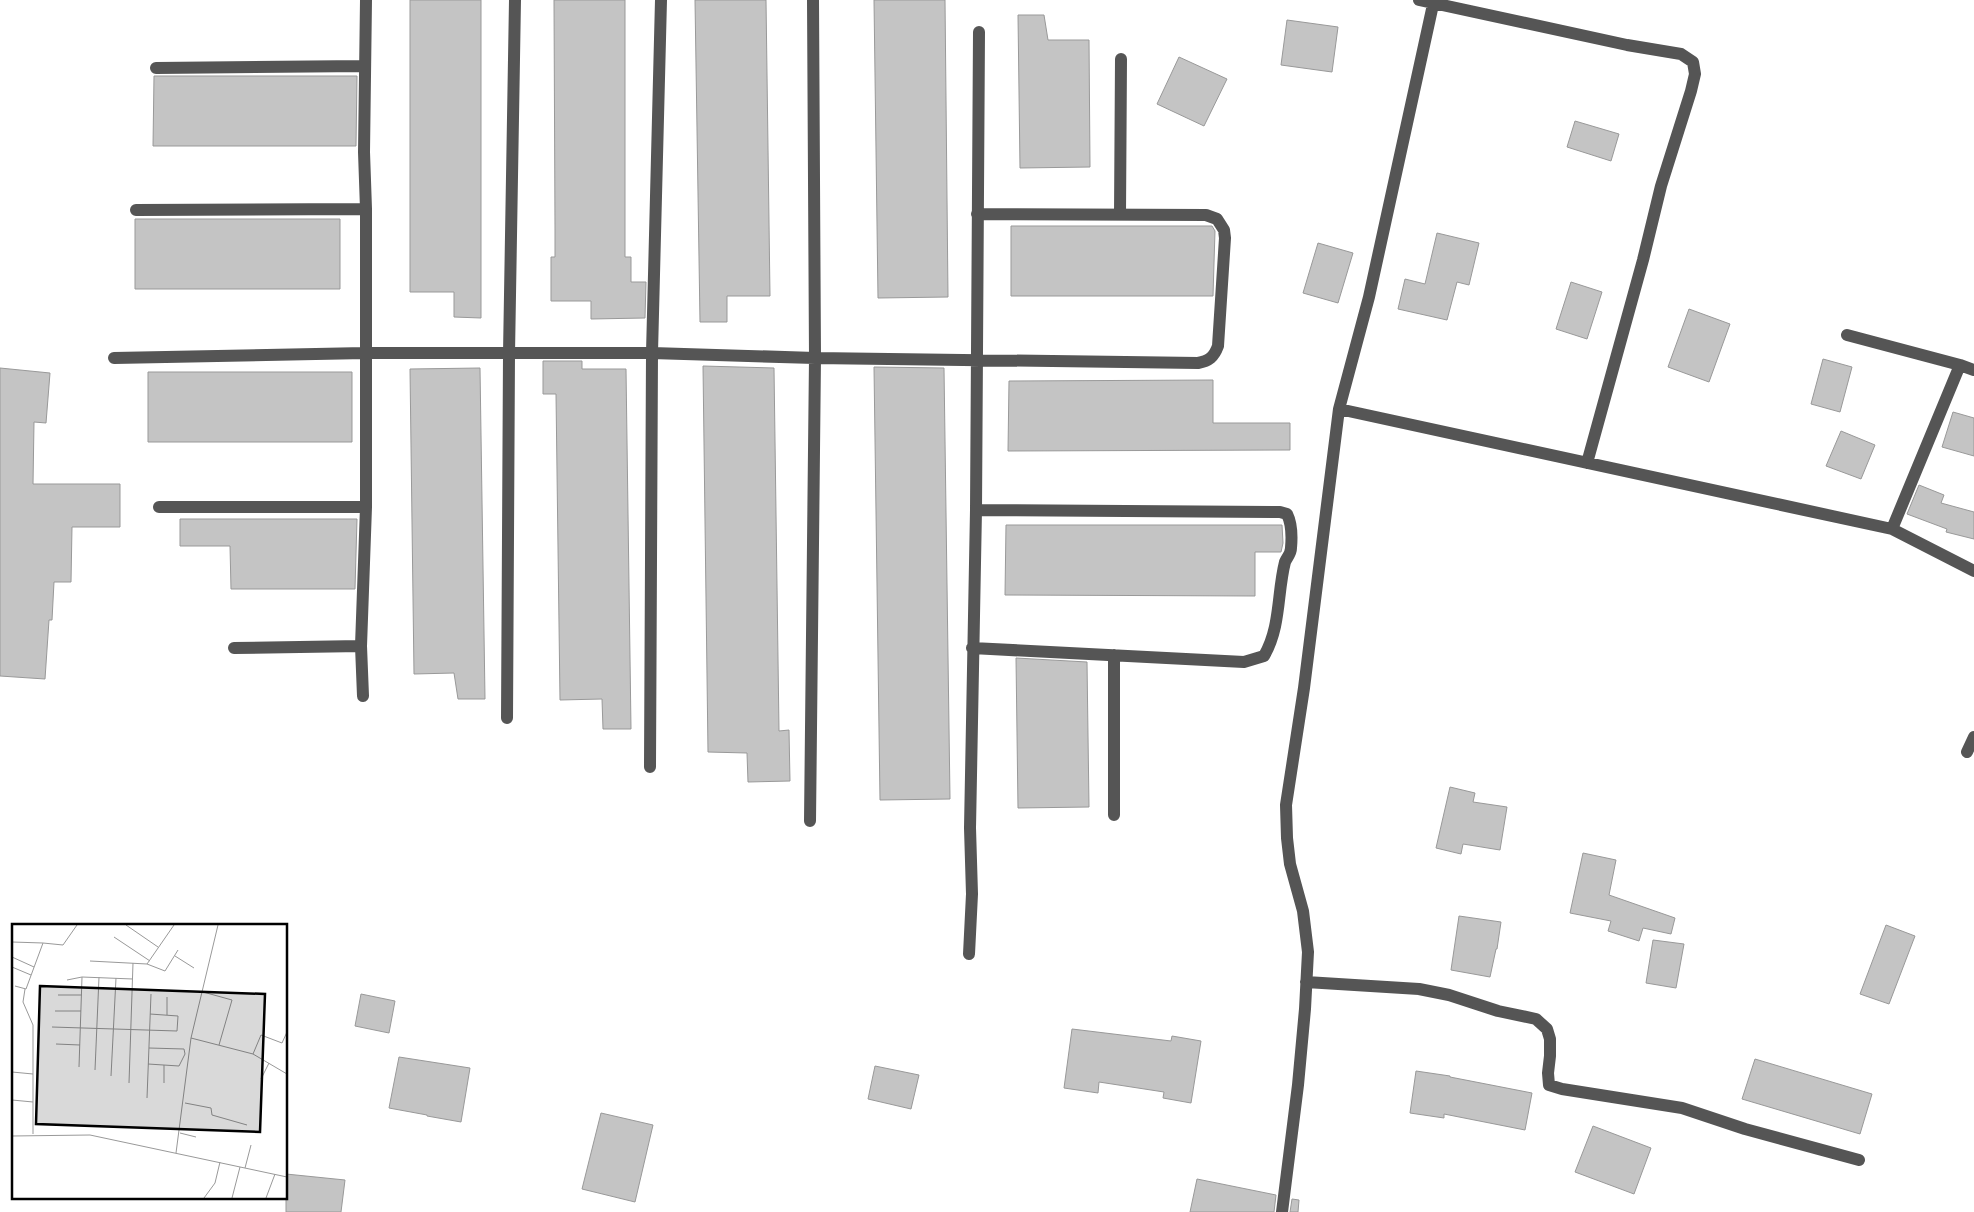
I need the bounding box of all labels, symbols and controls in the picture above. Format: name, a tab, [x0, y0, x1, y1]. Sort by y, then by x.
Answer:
inset map	[12, 924, 288, 1200]

